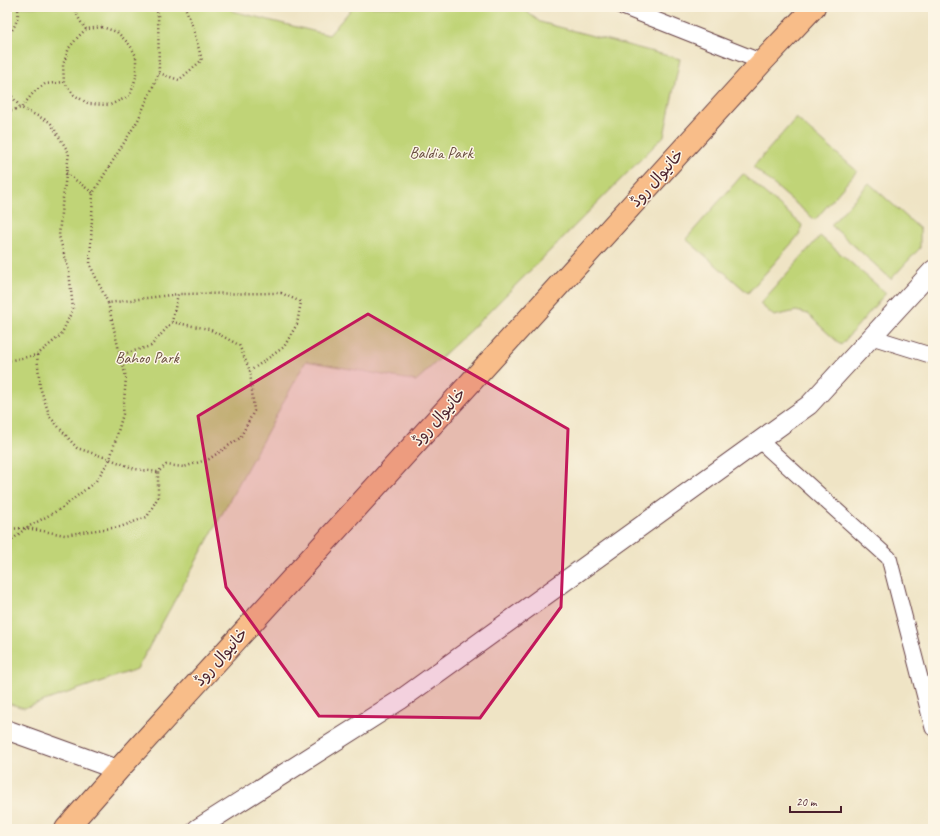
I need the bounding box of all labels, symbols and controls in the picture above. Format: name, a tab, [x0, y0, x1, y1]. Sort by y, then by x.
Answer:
park label: Baldia Park	[409, 143, 474, 163]
street label: خانیوال روڈ	[626, 145, 688, 211]
park label: Bahoo Park	[115, 348, 180, 368]
street label: خانیوال روڈ	[408, 384, 470, 450]
street label: خانیوال روڈ	[190, 624, 252, 690]
scale bar	[790, 788, 841, 814]
text: 20 m	[796, 794, 818, 810]

